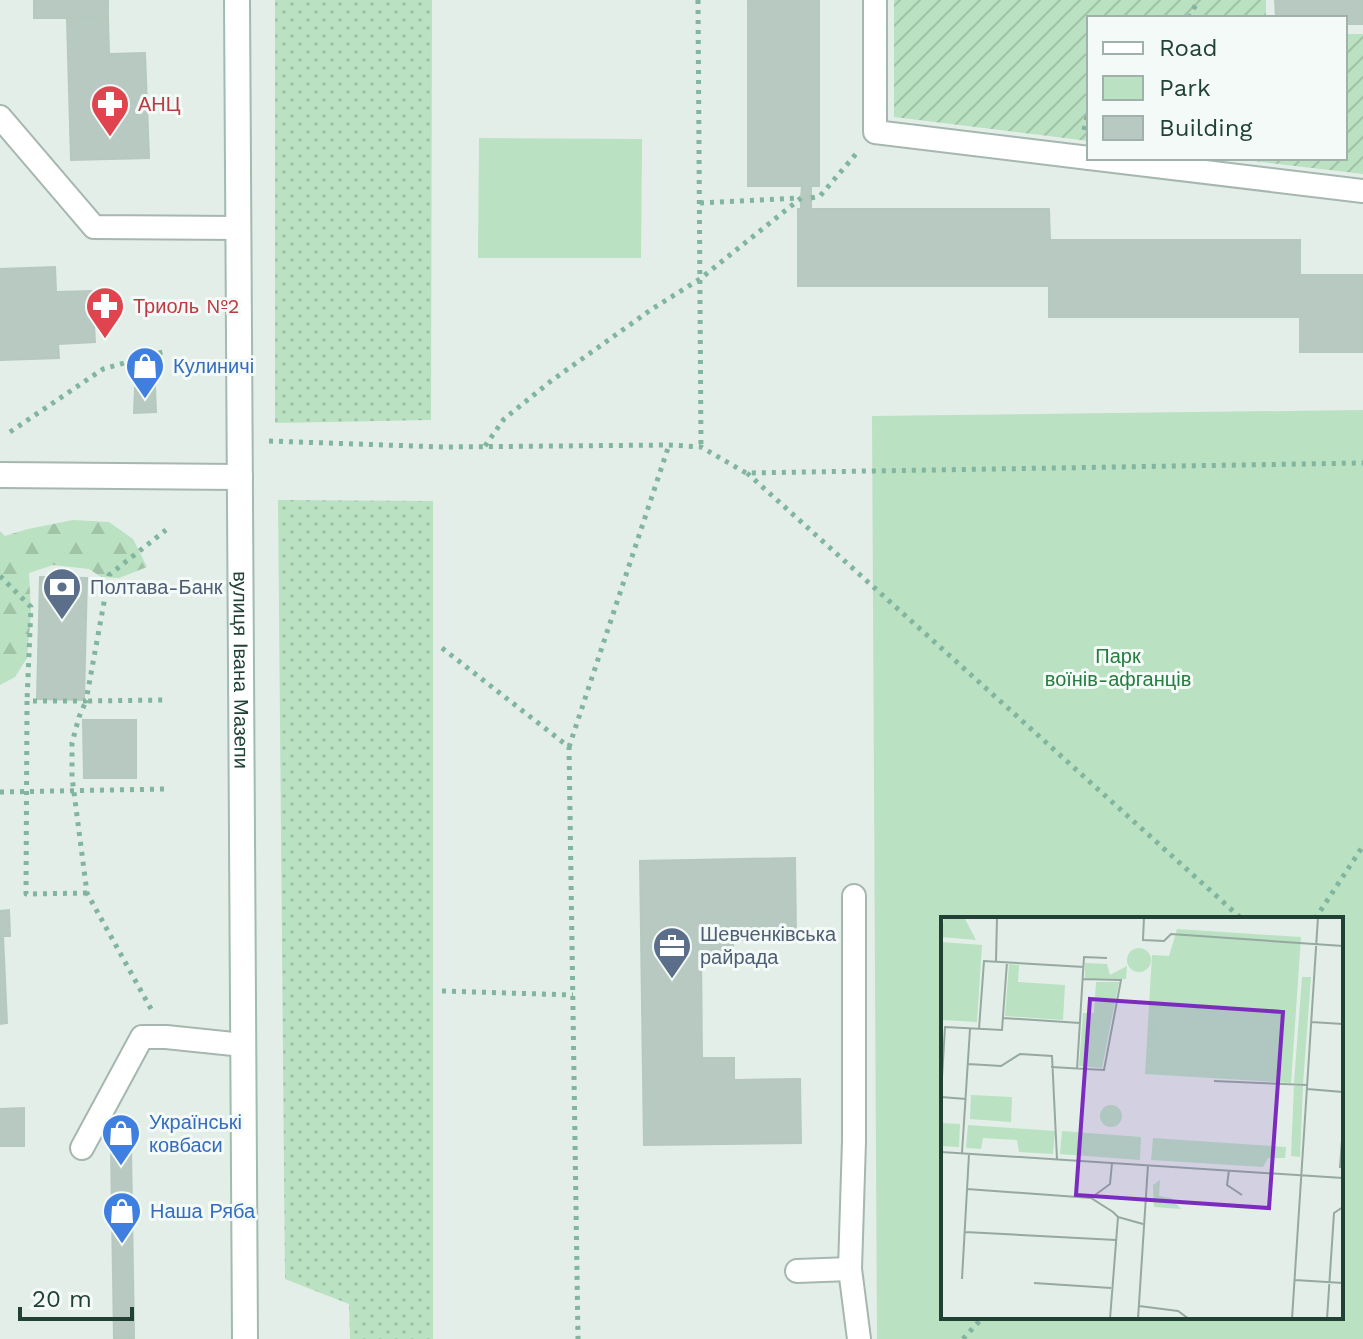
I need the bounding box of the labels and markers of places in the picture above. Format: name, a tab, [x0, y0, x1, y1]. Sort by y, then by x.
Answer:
pharmacy icon: АНЦ	[89, 83, 131, 138]
place label: АНЦ	[138, 92, 181, 116]
pharmacy icon: Триоль №2	[84, 285, 126, 340]
place label: Триоль №2	[133, 294, 240, 318]
shop icon: Кулиничі	[124, 345, 166, 400]
place label: Кулиничі	[173, 354, 254, 378]
bank icon: Полтава-Банк	[41, 566, 83, 621]
place label: Полтава-Банк	[90, 575, 223, 599]
place label: Шевченківська райрада	[700, 922, 837, 969]
office icon: Шевченківська райрада	[651, 925, 693, 980]
place label: Українські ковбаси	[149, 1110, 242, 1157]
shop icon: Українські ковбаси	[100, 1112, 142, 1167]
shop icon: Наша Ряба	[101, 1190, 143, 1245]
place label: Наша Ряба	[150, 1199, 256, 1223]

